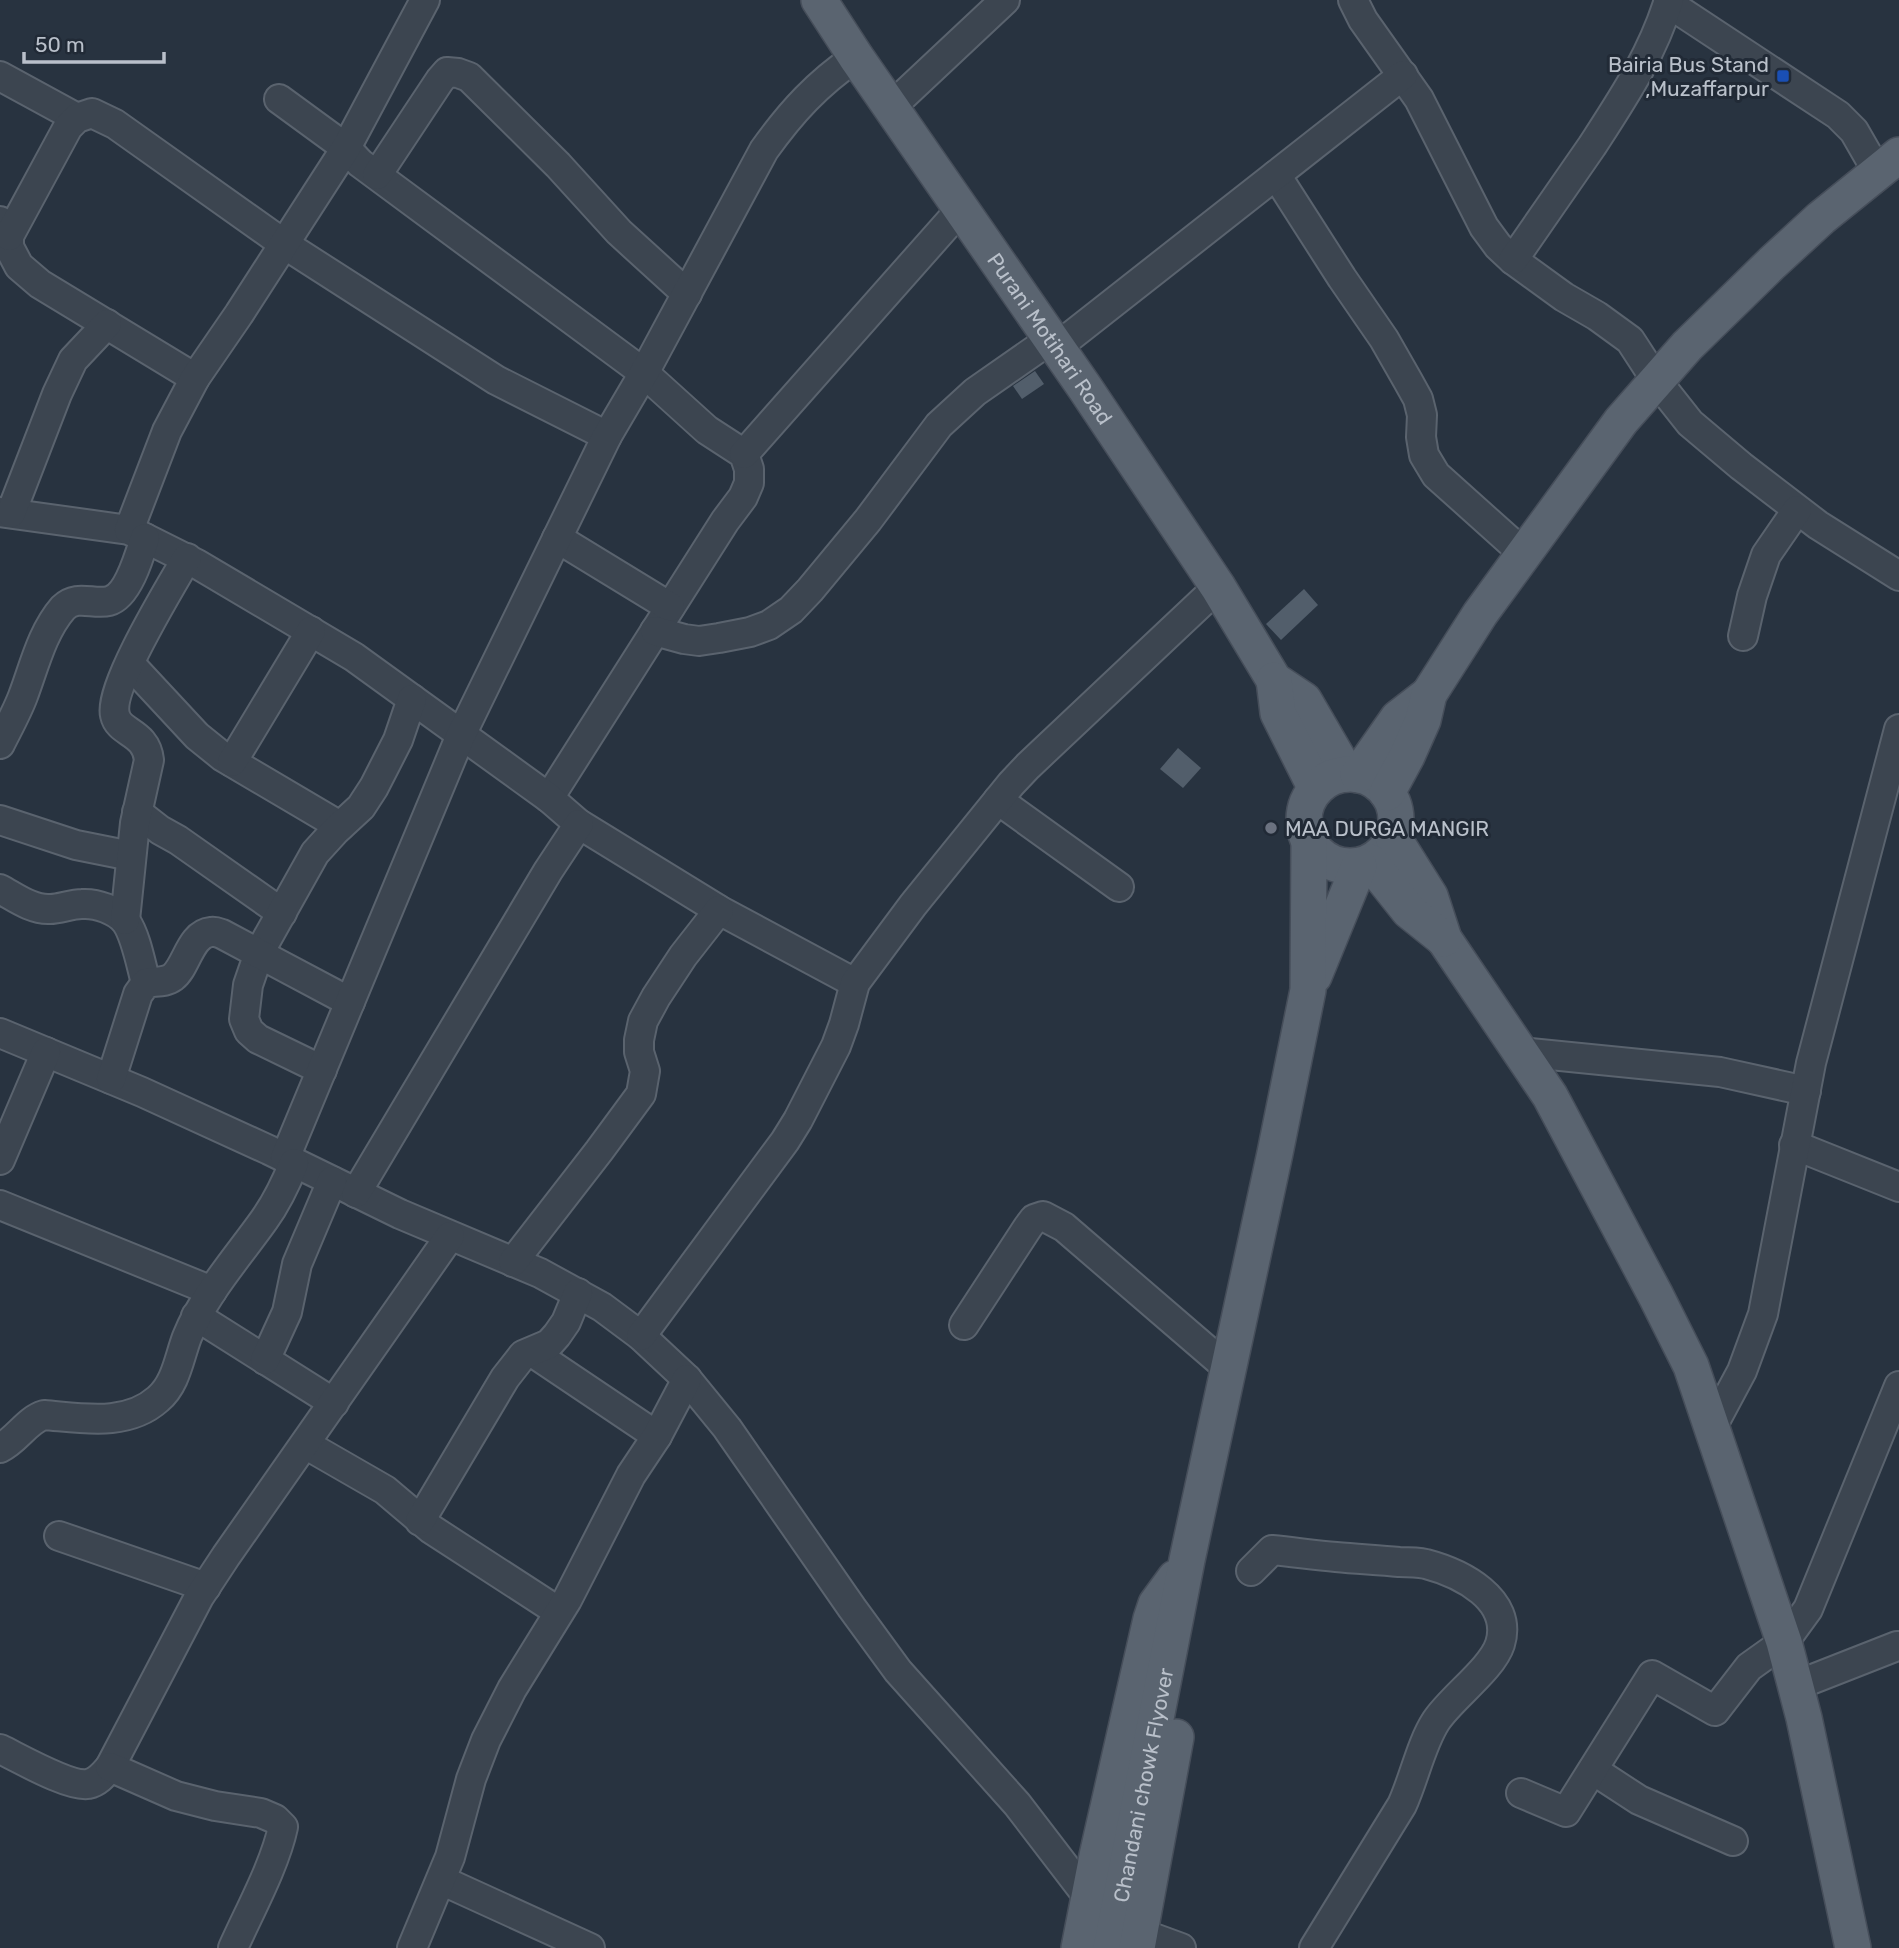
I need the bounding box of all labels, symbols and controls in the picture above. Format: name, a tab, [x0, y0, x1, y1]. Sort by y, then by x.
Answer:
scale bar	[24, 21, 164, 65]
text: 50 m	[35, 32, 85, 57]
place label: Bairia Bus Stand ,Muzaffarpur	[1608, 52, 1769, 101]
marker: Bairia Bus Stand ,Muzaffarpur	[1775, 68, 1791, 84]
street label: Purani Motihari Road	[983, 248, 1118, 429]
place label: MAA DURGA MANGIR	[1285, 816, 1489, 841]
marker: MAA DURGA MANGIR	[1263, 820, 1279, 836]
street label: Chandani chowk Flyover	[1108, 1666, 1178, 1904]

